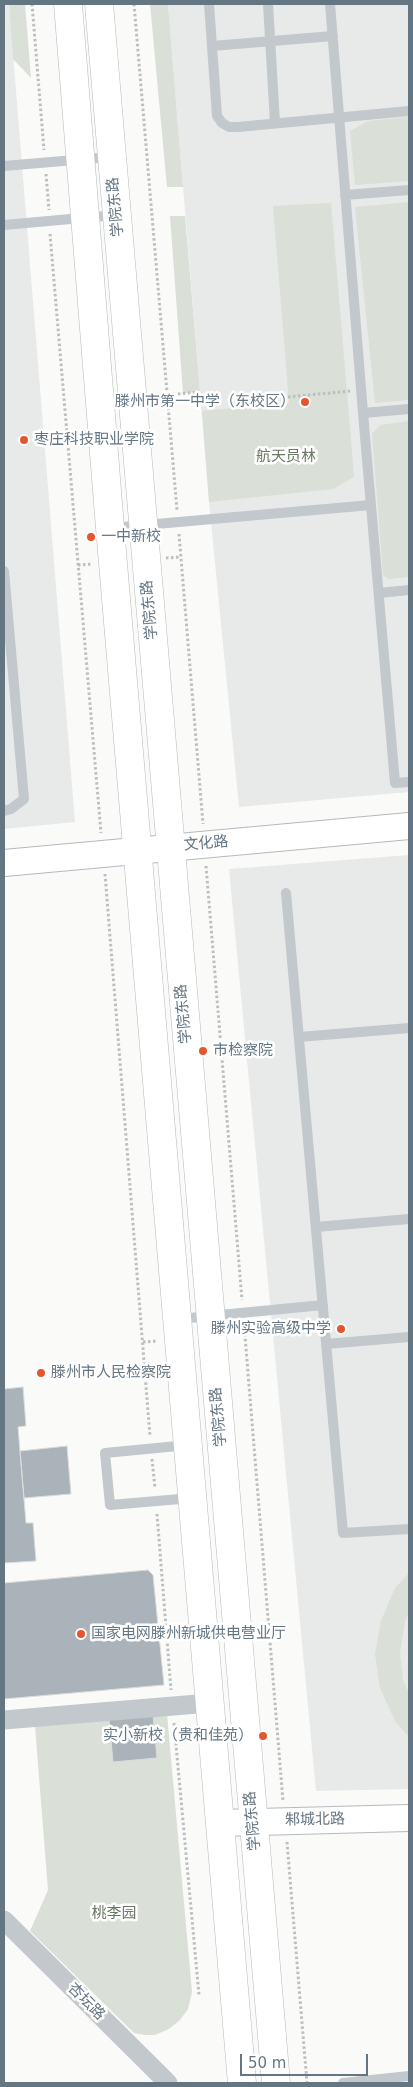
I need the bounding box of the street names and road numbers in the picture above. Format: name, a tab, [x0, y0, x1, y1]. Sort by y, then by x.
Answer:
street label: 学院东路	[104, 176, 128, 238]
street label: 学院东路	[138, 579, 162, 641]
street label: 文化路	[183, 833, 229, 855]
street label: 学院东路	[172, 983, 196, 1045]
street label: 学院东路	[207, 1386, 231, 1448]
street label: 学院东路	[241, 1790, 265, 1852]
street label: 邾城北路	[285, 1810, 345, 1830]
street label: 杏坛路	[64, 1980, 108, 2024]

